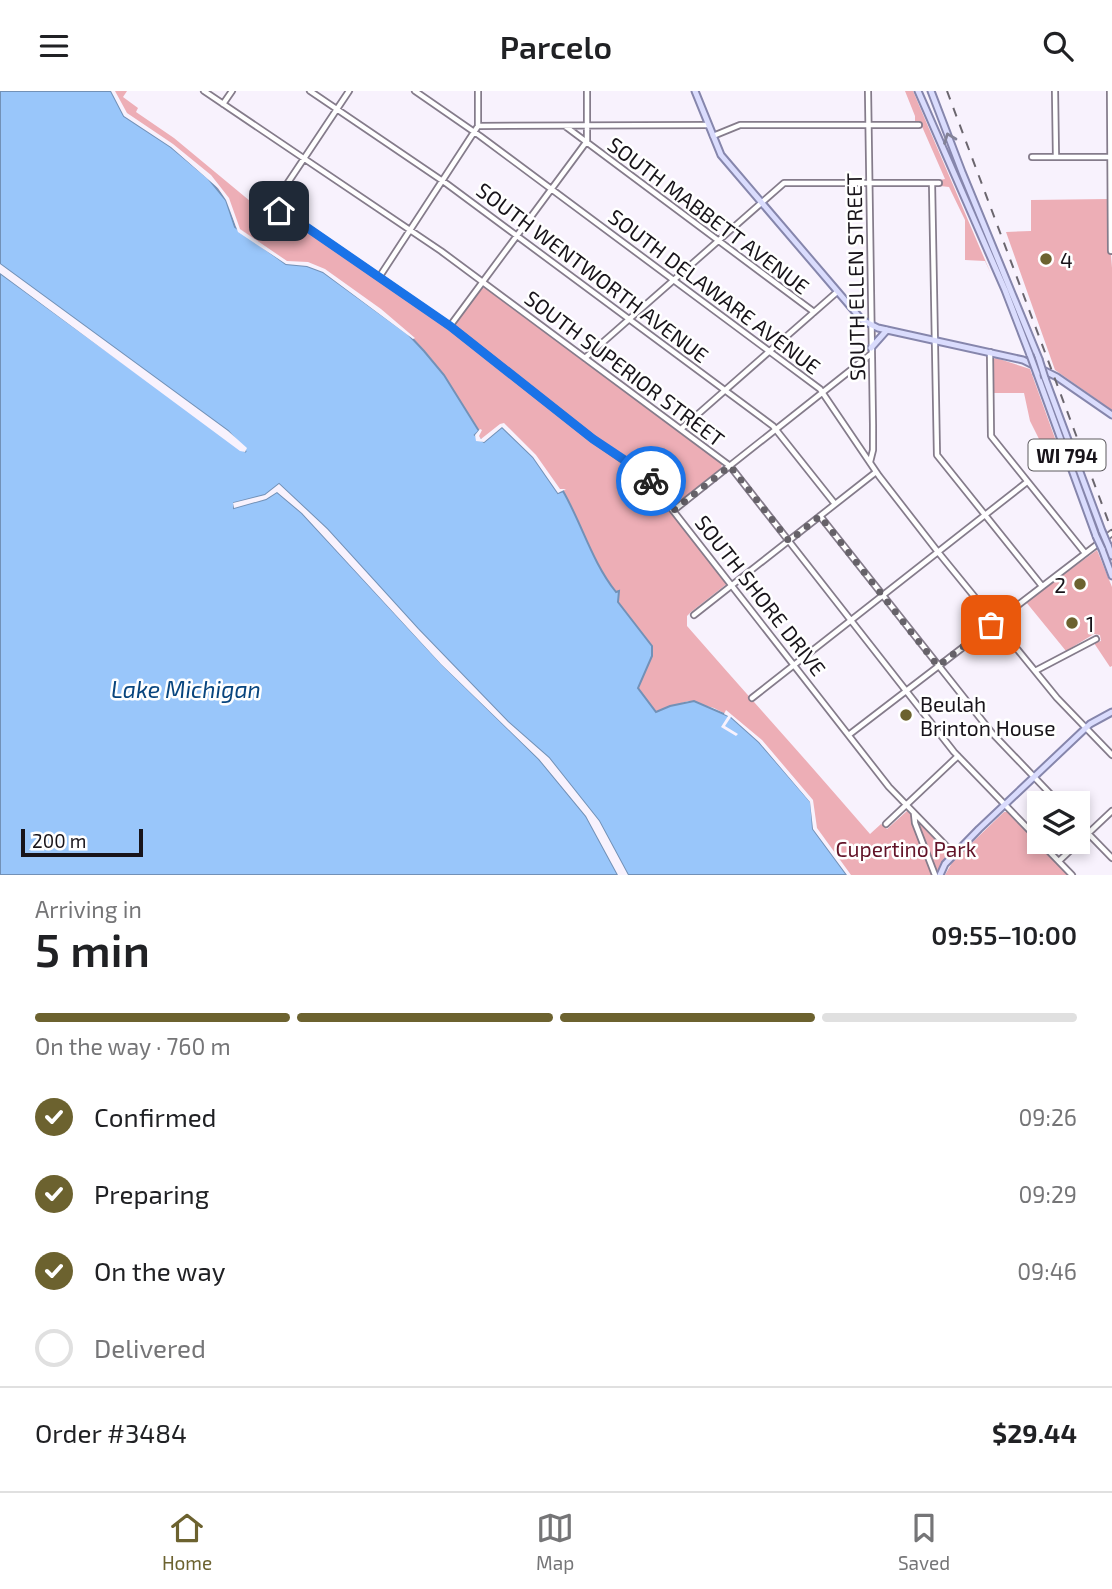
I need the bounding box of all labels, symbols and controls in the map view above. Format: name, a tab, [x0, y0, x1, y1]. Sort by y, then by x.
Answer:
icon: menu	[35, 27, 73, 65]
text: Parcelo	[500, 27, 612, 65]
icon: search	[1039, 27, 1077, 65]
street label: SOUTH MABBETT AVENUE	[603, 131, 815, 299]
one-way arrow	[943, 132, 957, 144]
street label: SOUTH ELLEN STREET	[841, 173, 869, 381]
street label: SOUTH WENTWORTH AVENUE	[472, 177, 714, 367]
pin	[249, 181, 309, 241]
icon: home	[260, 192, 298, 230]
street label: SOUTH DELAWARE AVENUE	[604, 203, 826, 379]
place label: 4	[1060, 247, 1073, 272]
marker: 4	[1038, 251, 1054, 267]
street label: SOUTH SUPERIOR STREET	[520, 285, 730, 451]
road number: WI 794	[1028, 439, 1106, 471]
courier	[616, 446, 686, 516]
icon: bike	[632, 462, 670, 500]
street label: SOUTH SHORE DRIVE	[691, 510, 831, 680]
place label: 2	[1054, 572, 1066, 597]
marker: 2	[1072, 576, 1088, 592]
pin	[961, 595, 1021, 655]
icon: bag	[972, 606, 1010, 644]
place label: 1	[1086, 611, 1094, 636]
marker: 1	[1064, 615, 1080, 631]
water label: Lake Michigan	[111, 675, 261, 703]
place label: Beulah Brinton House	[920, 691, 1056, 740]
marker: Beulah Brinton House	[898, 707, 914, 723]
map controls	[1027, 791, 1090, 854]
button: layers	[1027, 791, 1090, 854]
scale bar	[21, 826, 144, 858]
text: 200 m	[32, 829, 86, 852]
park label: Cupertino Park	[836, 836, 977, 861]
text: Arriving in	[35, 895, 142, 923]
text: 09:55–10:00	[931, 919, 1077, 950]
text: 5 min	[35, 921, 150, 976]
text: On the way · 760 m	[35, 1032, 231, 1060]
icon: check	[35, 1098, 73, 1136]
text: Confirmed	[94, 1101, 217, 1132]
text: 09:26	[1018, 1103, 1077, 1131]
icon: check	[35, 1175, 73, 1213]
text: Preparing	[94, 1178, 209, 1209]
text: 09:29	[1018, 1180, 1077, 1208]
icon: check	[35, 1252, 73, 1290]
text: On the way	[94, 1255, 225, 1286]
text: 09:46	[1017, 1257, 1077, 1285]
text: Delivered	[94, 1332, 206, 1363]
text: Order #3484	[35, 1417, 187, 1448]
text: $29.44	[992, 1417, 1077, 1448]
tab: Home	[162, 1509, 212, 1574]
tab: Map	[536, 1509, 574, 1574]
tab: Saved	[898, 1509, 950, 1574]

